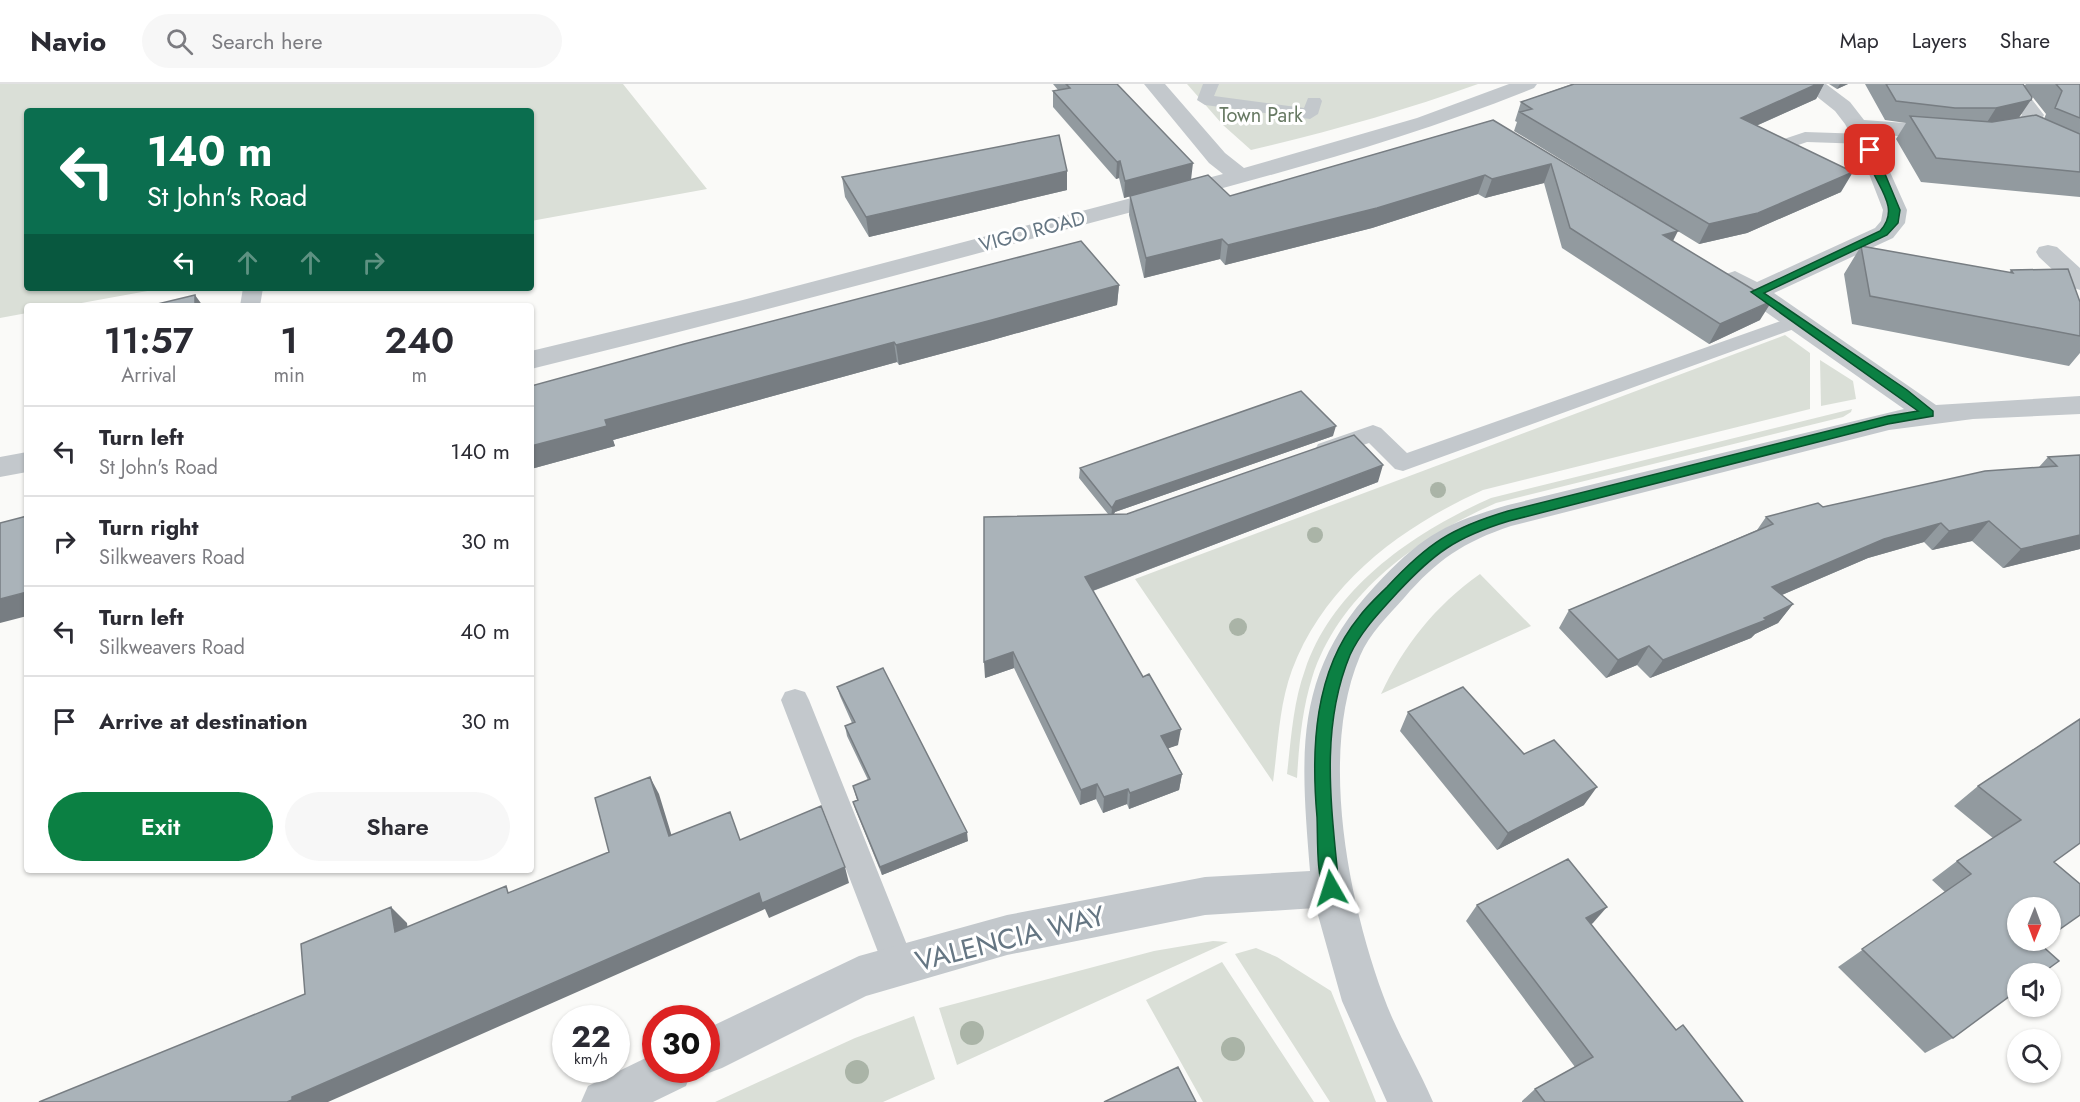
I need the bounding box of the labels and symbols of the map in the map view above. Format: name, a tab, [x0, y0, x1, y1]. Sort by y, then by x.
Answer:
park label: Town Park	[1219, 101, 1303, 130]
pin	[1844, 124, 1895, 175]
street label: VIGO ROAD	[976, 203, 1088, 260]
position arrow	[1299, 856, 1363, 920]
street label: VALENCIA WAY	[911, 895, 1109, 982]
north arrow	[2007, 897, 2061, 951]
speed limit sign: 30	[642, 1005, 720, 1083]

